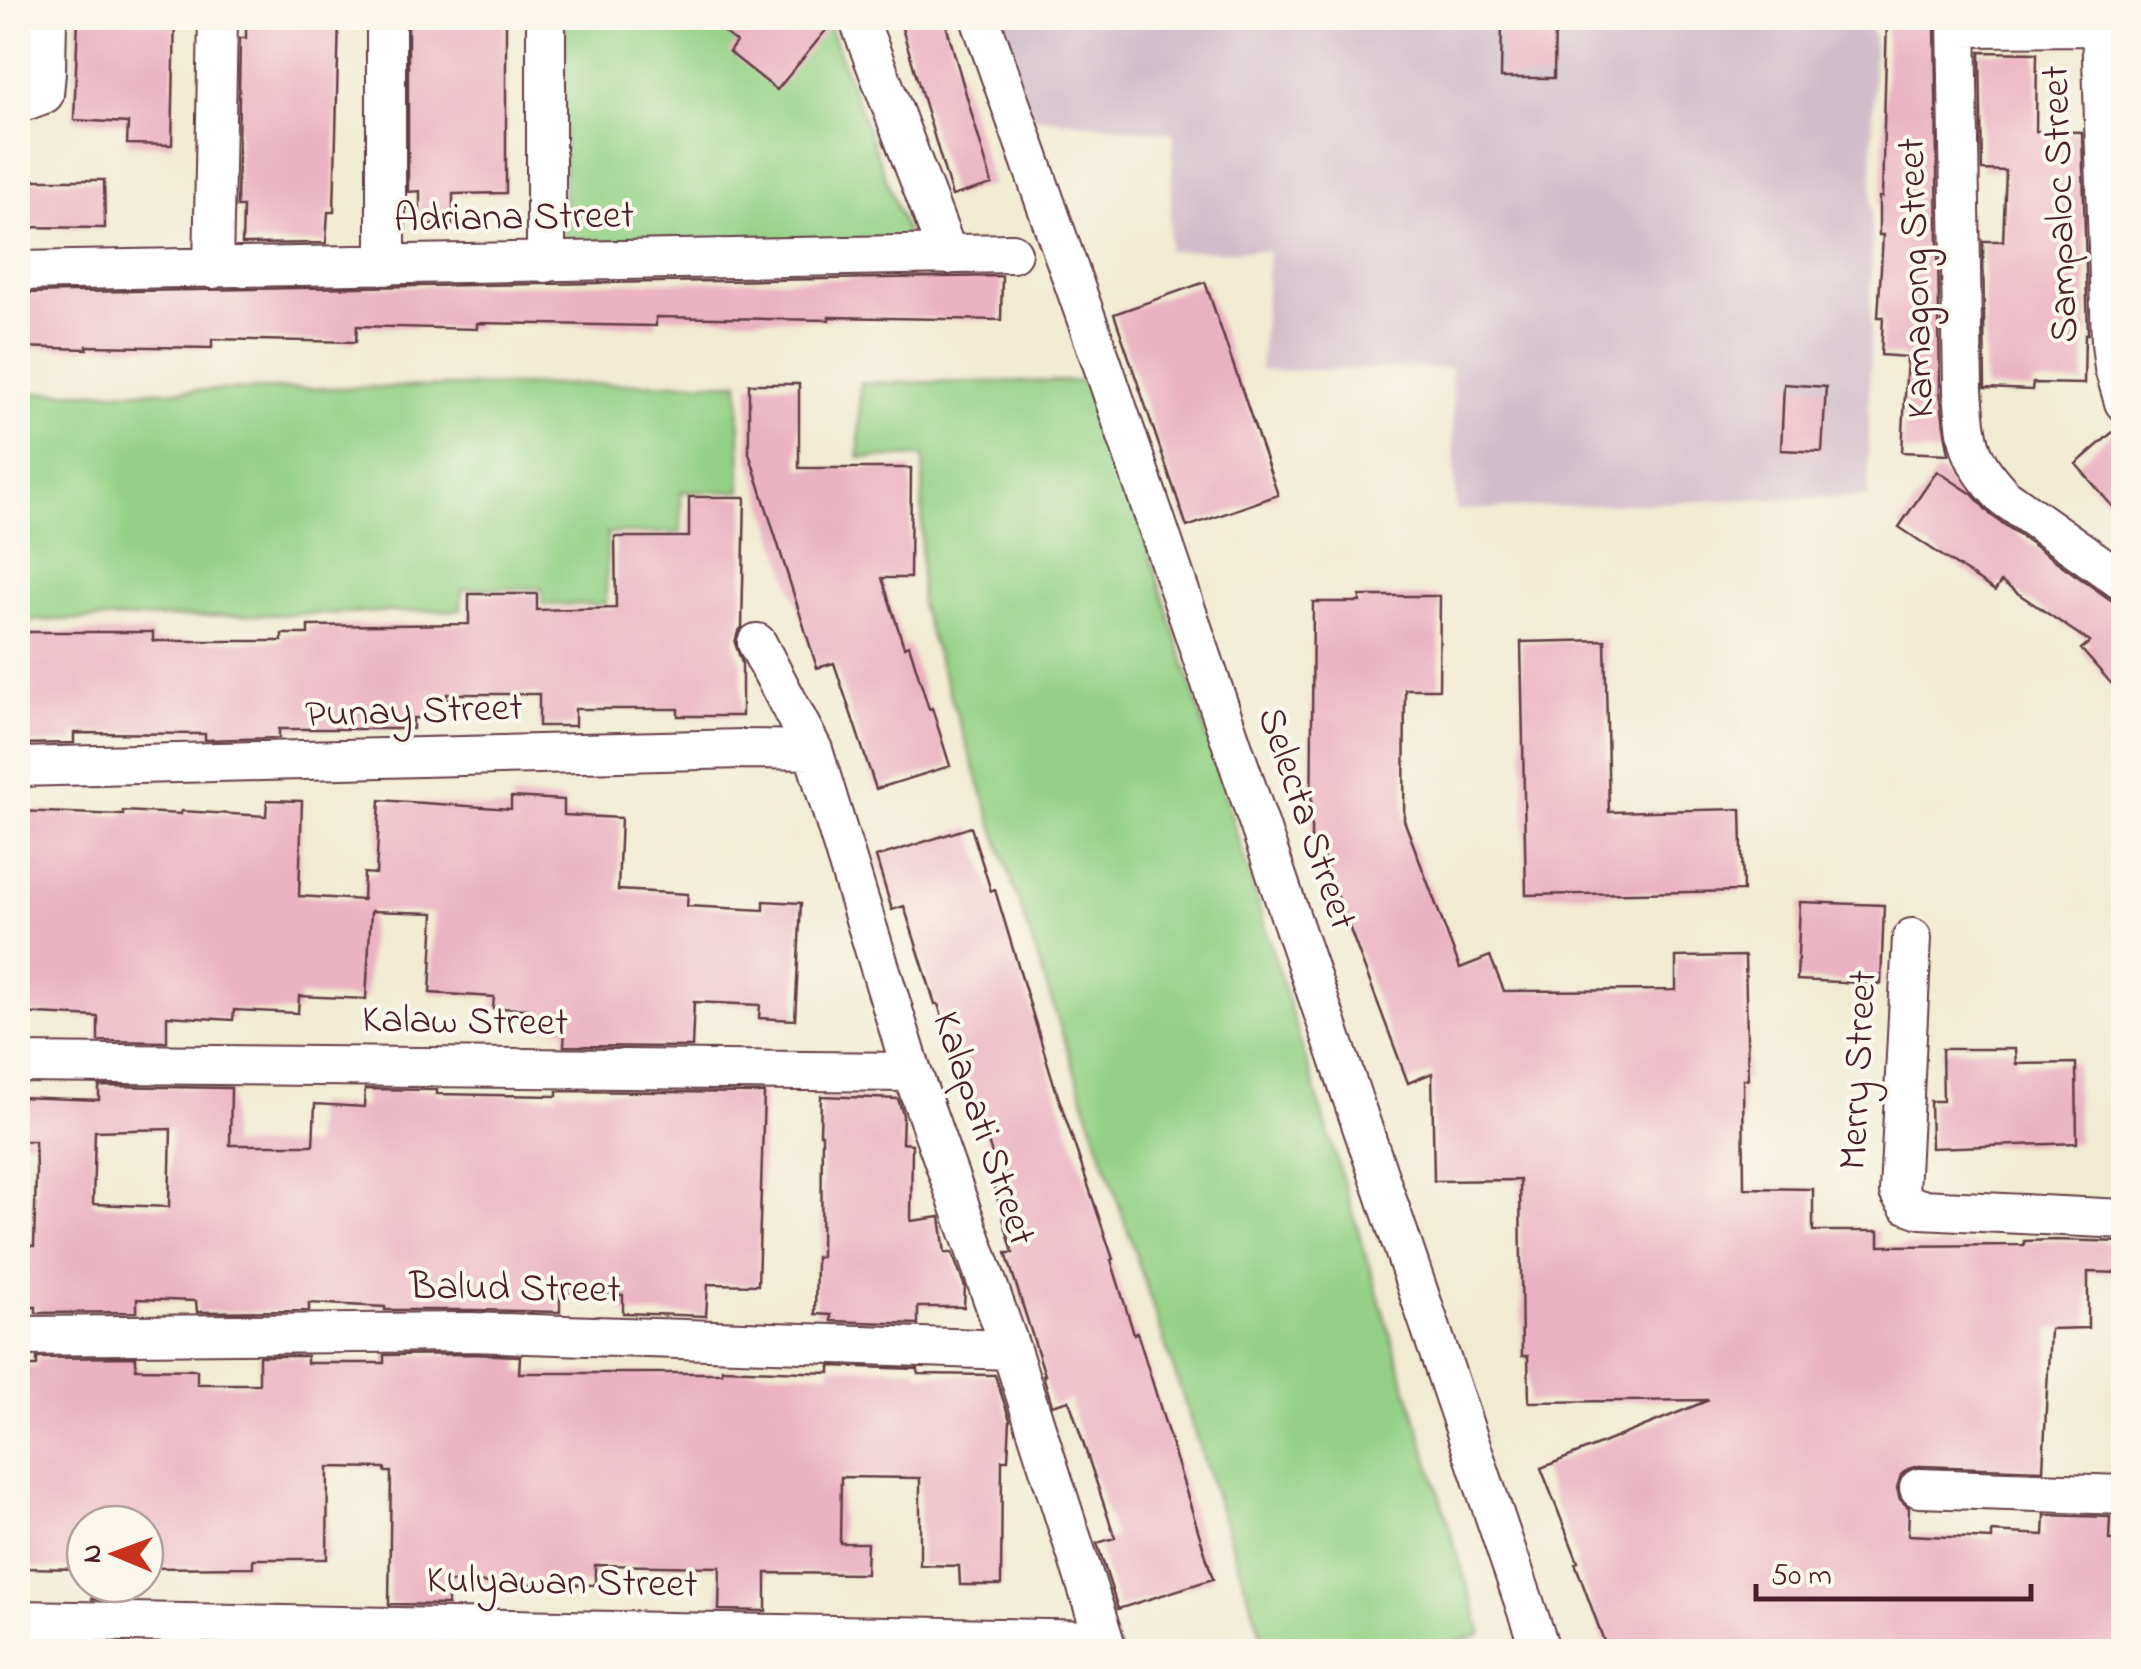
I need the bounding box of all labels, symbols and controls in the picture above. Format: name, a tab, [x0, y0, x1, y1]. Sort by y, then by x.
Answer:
street label: Sampaloc Street	[2028, 64, 2096, 344]
street label: Kamagong Street	[1884, 137, 1952, 419]
street label: Adriana Street	[393, 187, 635, 251]
street label: Punay Street	[304, 680, 524, 746]
street label: Selecta Street	[1239, 700, 1371, 938]
street label: Merry Street	[1825, 969, 1895, 1171]
street label: Kalaw Street	[361, 992, 569, 1054]
street label: Kalapati Street	[914, 1004, 1050, 1254]
street label: Balud Street	[408, 1259, 621, 1321]
north arrow	[65, 1504, 165, 1604]
scale bar	[1756, 1539, 2031, 1601]
text: N	[73, 1544, 114, 1563]
street label: Kulyawan Street	[426, 1552, 698, 1616]
text: 50 m	[1771, 1555, 1832, 1599]

